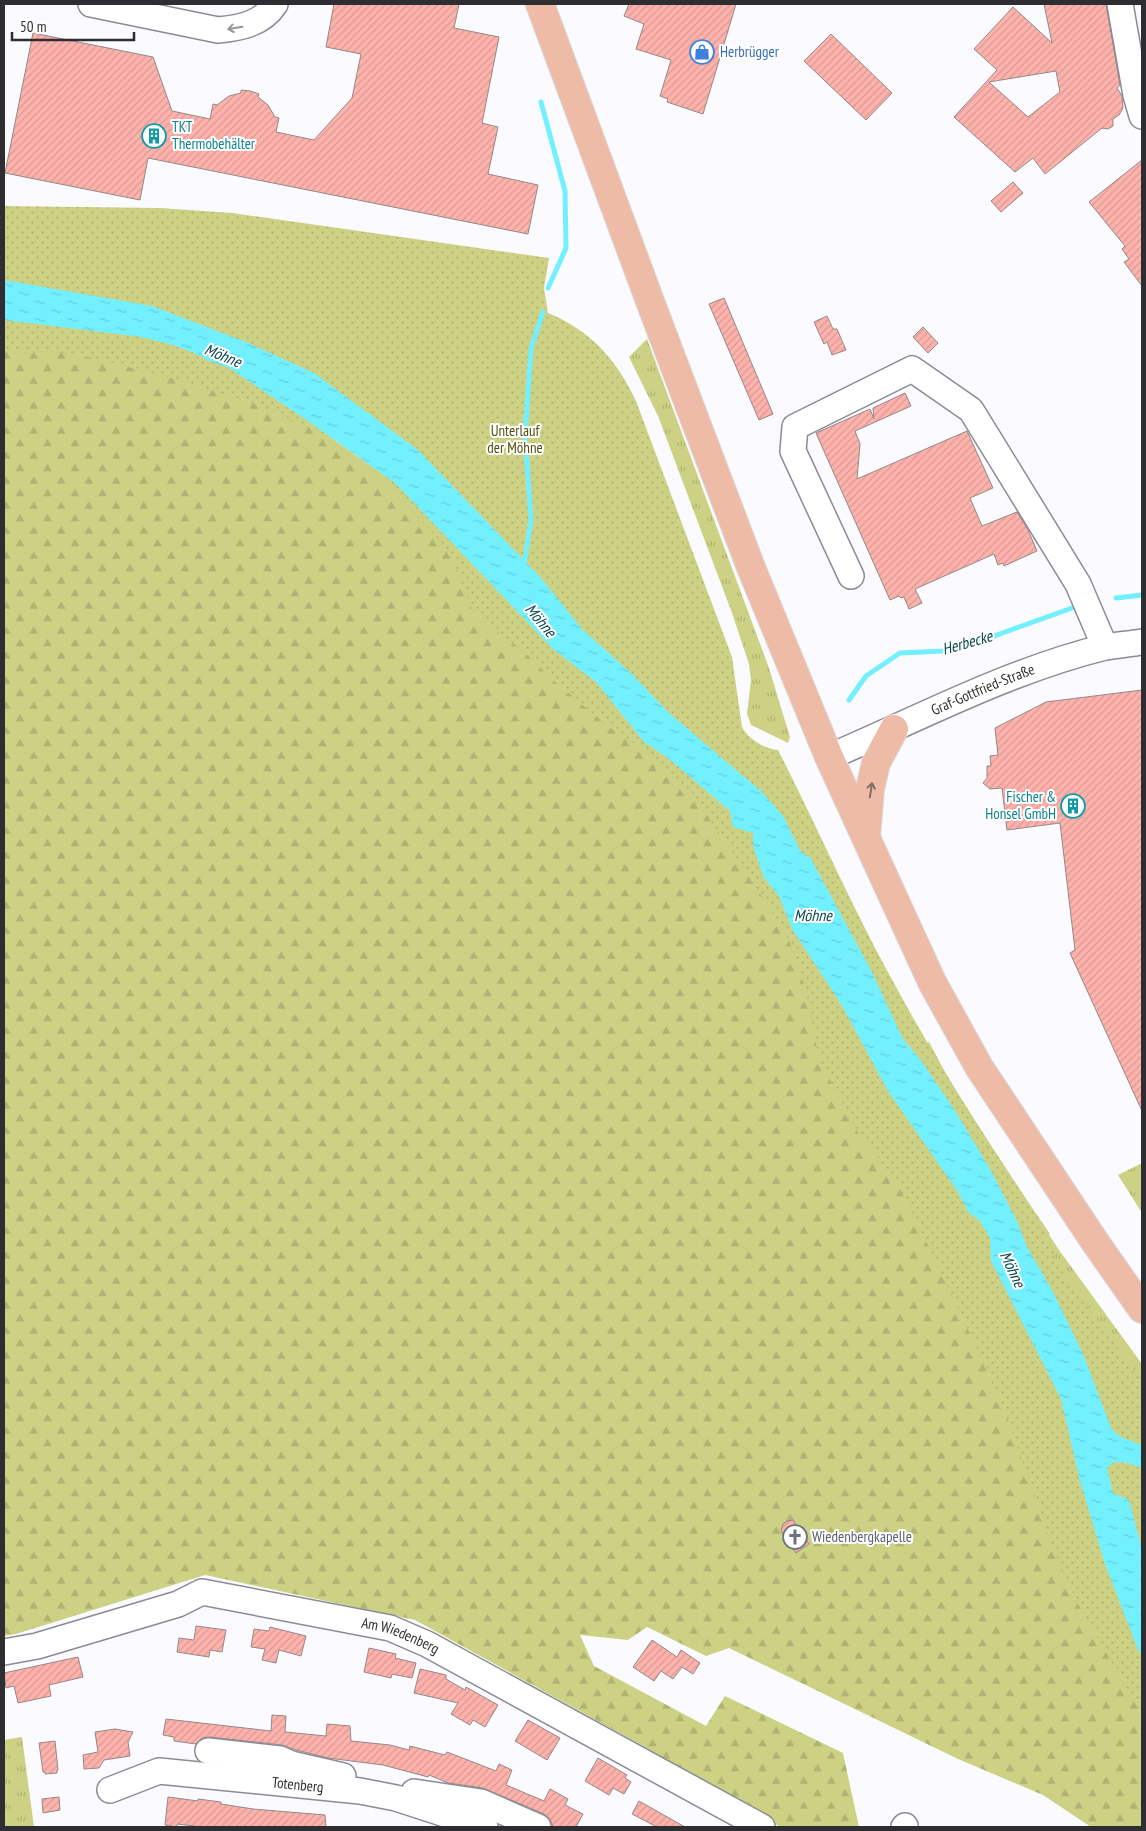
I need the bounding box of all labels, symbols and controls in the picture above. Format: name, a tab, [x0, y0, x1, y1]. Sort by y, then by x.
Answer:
scale bar	[12, 10, 135, 42]
text: 50 m	[20, 17, 46, 36]
one-way arrow	[227, 23, 243, 33]
shop icon: Herbrügger	[689, 39, 715, 65]
place label: Herbrügger	[720, 42, 780, 61]
place label: TKT Thermobehälter	[172, 117, 256, 153]
building icon: TKT Thermobehälter	[141, 123, 167, 149]
water label: Möhne	[202, 339, 246, 372]
park label: Unterlauf der Möhne	[487, 421, 543, 457]
water label: Möhne	[521, 599, 562, 642]
water label: Herbecke	[940, 625, 996, 659]
street label: Graf-Gottfried-Straße	[928, 659, 1037, 719]
one-way arrow	[866, 783, 876, 799]
place label: Fischer & Honsel GmbH	[985, 787, 1056, 823]
building icon: Fischer & Honsel GmbH	[1060, 793, 1086, 819]
water label: Möhne	[794, 905, 833, 925]
water label: Möhne	[996, 1248, 1031, 1292]
church icon: Wiedenbergkapelle	[782, 1524, 808, 1550]
place label: Wiedenbergkapelle	[812, 1527, 912, 1546]
street label: Am Wiedenberg	[360, 1613, 443, 1658]
street label: Totenberg	[271, 1772, 325, 1796]

